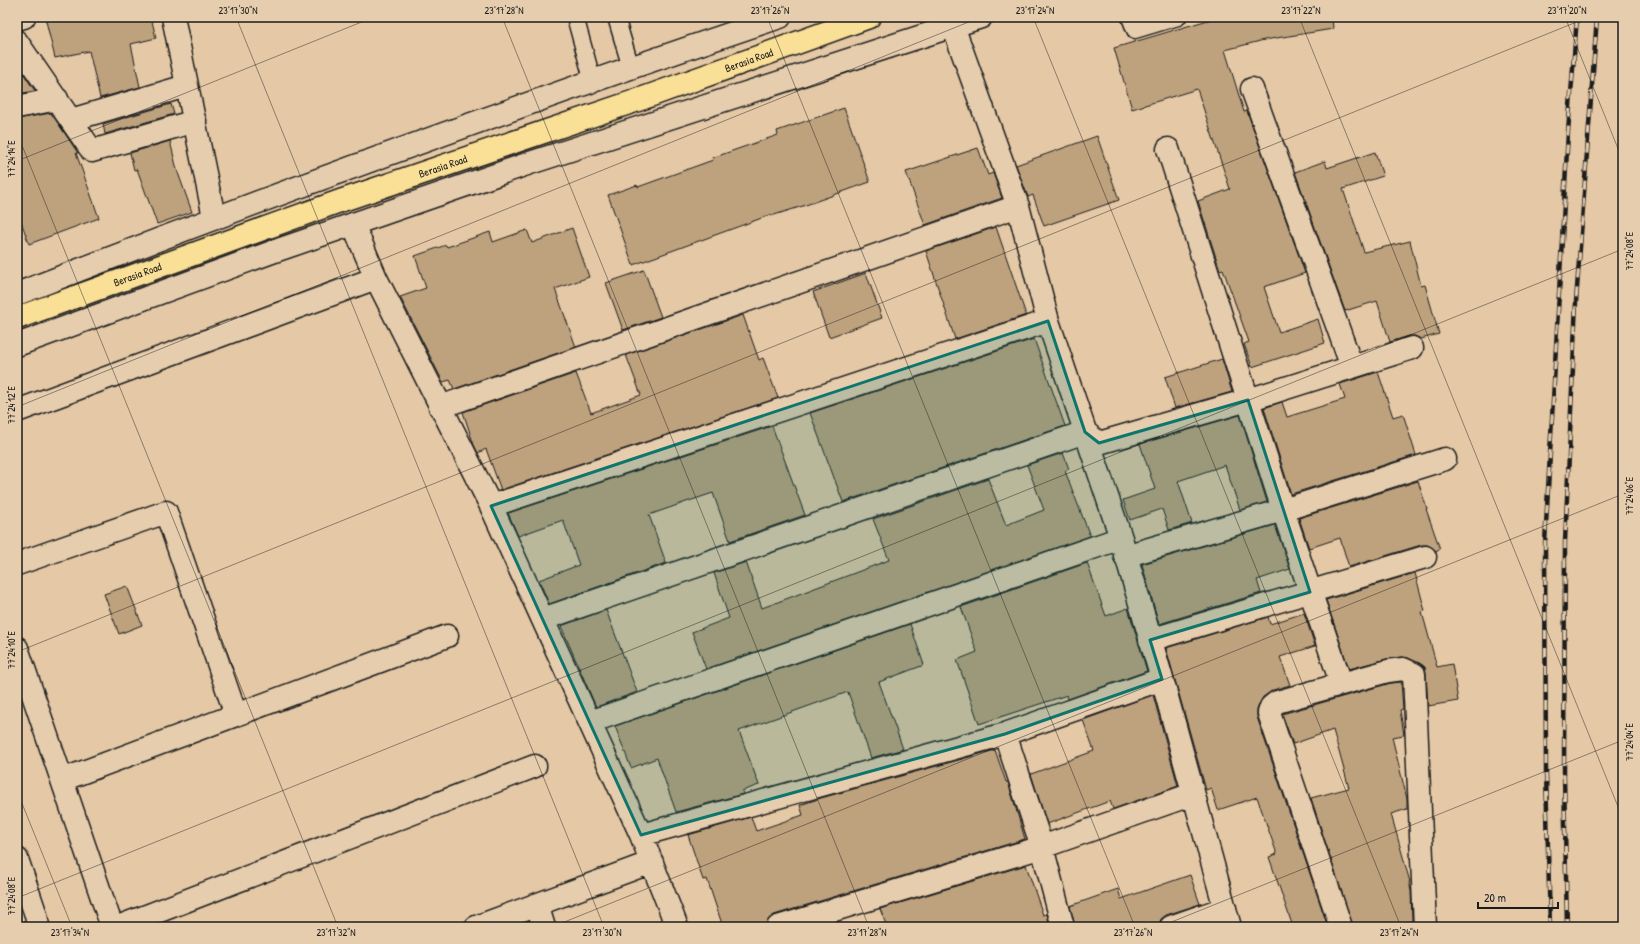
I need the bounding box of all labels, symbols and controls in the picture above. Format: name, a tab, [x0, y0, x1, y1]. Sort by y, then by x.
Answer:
text: 23°17'30"N	[218, 4, 258, 17]
text: 23°17'28"N	[484, 4, 524, 17]
text: 23°17'26"N	[751, 4, 789, 17]
text: 23°17'24"N	[1016, 4, 1054, 17]
text: 23°17'22"N	[1281, 4, 1321, 17]
text: 23°17'20"N	[1547, 4, 1587, 17]
street label: Berasia Road	[723, 45, 775, 75]
text: 77°24'14"E	[5, 140, 18, 178]
street label: Berasia Road	[417, 151, 469, 181]
text: 77°24'08"E	[1623, 231, 1636, 270]
street label: Berasia Road	[111, 259, 164, 290]
text: 77°24'12"E	[5, 385, 18, 424]
text: 77°24'06"E	[1623, 476, 1636, 515]
text: 77°24'10"E	[5, 630, 18, 669]
text: 77°24'04"E	[1623, 722, 1636, 761]
text: 77°24'08"E	[5, 876, 18, 915]
scale bar	[1478, 884, 1558, 910]
text: 20 m	[1484, 889, 1506, 906]
text: 23°17'34"N	[51, 926, 89, 939]
text: 23°17'32"N	[316, 926, 356, 939]
text: 23°17'30"N	[582, 926, 622, 939]
text: 23°17'28"N	[847, 926, 887, 939]
text: 23°17'26"N	[1114, 926, 1152, 939]
text: 23°17'24"N	[1380, 926, 1418, 939]

